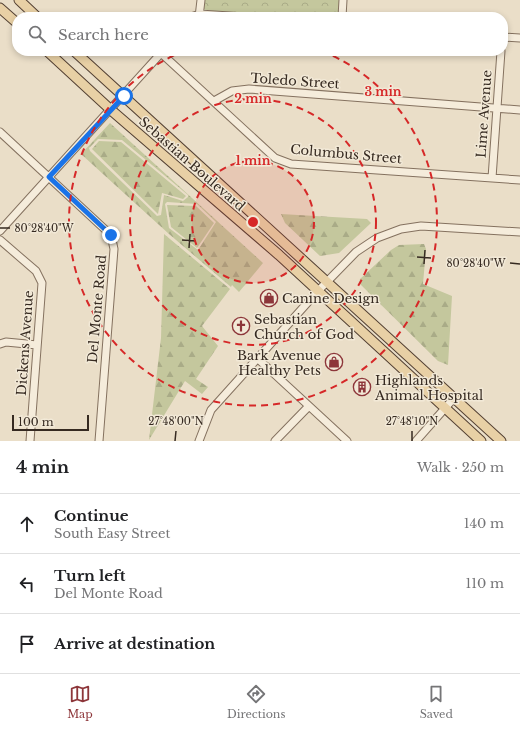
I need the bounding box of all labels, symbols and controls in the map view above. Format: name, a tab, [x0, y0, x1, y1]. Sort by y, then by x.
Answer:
search box	[12, 12, 508, 56]
icon: search	[26, 23, 48, 45]
text: Search here	[58, 25, 149, 44]
street label: Toledo Street	[250, 69, 340, 93]
street label: Lime Avenue	[472, 70, 496, 158]
text: 3 min	[364, 84, 402, 99]
route start	[115, 87, 133, 105]
text: 2 min	[234, 91, 272, 106]
street label: Sebastian Boulevard	[135, 113, 249, 215]
street label: Columbus Street	[290, 141, 402, 167]
text: 1 min	[236, 153, 271, 168]
centre of rings	[246, 215, 260, 229]
text: 80°28'40"W	[14, 222, 74, 235]
route end	[102, 226, 120, 244]
street label: Del Monte Road	[84, 254, 110, 364]
text: 80°28'40"W	[446, 257, 506, 270]
shop icon: Canine Design	[259, 288, 279, 308]
street label: Dickens Avenue	[13, 290, 37, 396]
place label: Canine Design	[282, 290, 379, 307]
place label: Sebastian Church of God	[254, 311, 354, 343]
church icon: Sebastian Church of God	[231, 316, 251, 336]
place label: Bark Avenue Healthy Pets	[237, 347, 321, 379]
shop icon: Bark Avenue Healthy Pets	[324, 352, 344, 372]
place label: Highlands Animal Hospital	[374, 372, 483, 404]
building icon: Highlands Animal Hospital	[352, 377, 372, 397]
scale bar	[12, 413, 89, 432]
text: 100 m	[18, 415, 54, 429]
text: 27°48'00"N	[148, 415, 204, 428]
text: 27°48'10"N	[386, 415, 438, 428]
text: 4 min	[16, 457, 69, 478]
text: Walk · 250 m	[417, 459, 504, 476]
text: Continue	[54, 506, 129, 525]
icon: ahead	[16, 513, 38, 535]
text: 140 m	[464, 515, 504, 532]
text: South Easy Street	[54, 525, 170, 542]
text: Turn left	[54, 566, 125, 585]
icon: left	[16, 573, 38, 595]
text: 110 m	[465, 575, 504, 592]
text: Del Monte Road	[54, 585, 163, 602]
icon: arrive	[16, 633, 38, 655]
text: Arrive at destination	[54, 634, 215, 653]
tab: Map	[67, 683, 93, 721]
tab: Directions	[227, 683, 285, 721]
tab: Saved	[420, 683, 453, 721]

